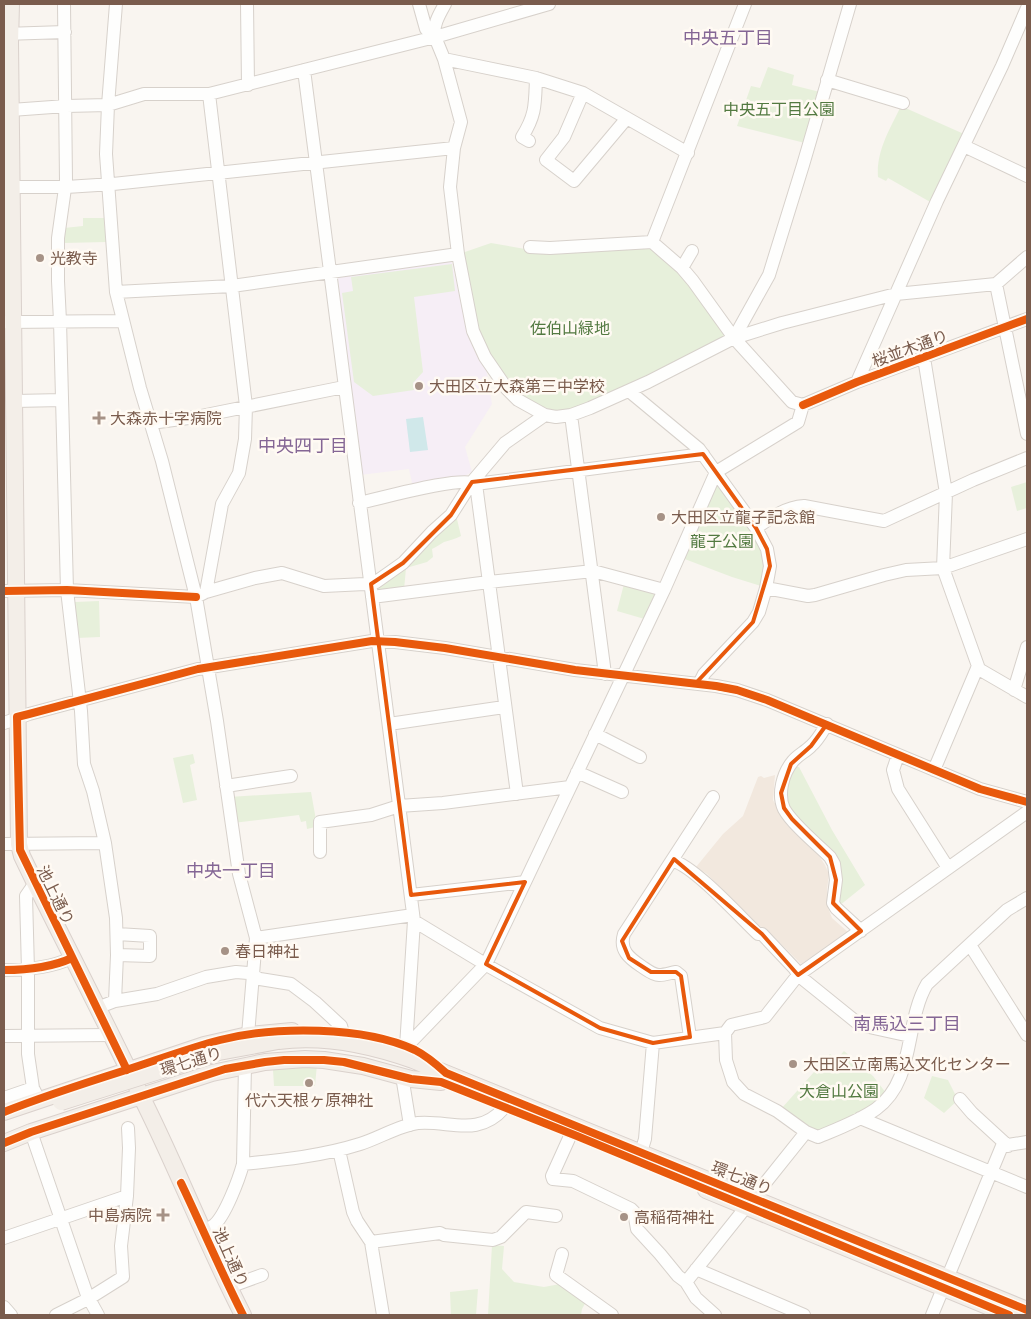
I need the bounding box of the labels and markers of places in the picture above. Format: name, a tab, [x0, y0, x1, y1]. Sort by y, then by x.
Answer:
place label: 光教寺	[50, 248, 98, 269]
marker: 光教寺	[34, 252, 46, 264]
place label: 大田区立大森第三中学校	[429, 376, 605, 397]
marker: 大田区立大森第三中学校	[413, 380, 425, 392]
place label: 大森赤十字病院	[110, 408, 222, 429]
marker: 大森赤十字病院	[92, 411, 106, 425]
place label: 大田区立龍子記念館	[671, 507, 815, 528]
marker: 大田区立龍子記念館	[655, 511, 667, 523]
place label: 春日神社	[235, 941, 299, 962]
marker: 春日神社	[219, 945, 231, 957]
place label: 大田区立南馬込文化センター	[803, 1054, 1011, 1075]
marker: 大田区立南馬込文化センター	[787, 1058, 799, 1070]
marker: 代六天根ヶ原神社	[303, 1077, 315, 1089]
place label: 代六天根ヶ原神社	[245, 1090, 373, 1111]
place label: 中島病院	[88, 1205, 152, 1226]
place label: 高稲荷神社	[634, 1207, 714, 1228]
marker: 中島病院	[156, 1208, 170, 1222]
marker: 高稲荷神社	[618, 1211, 630, 1223]

